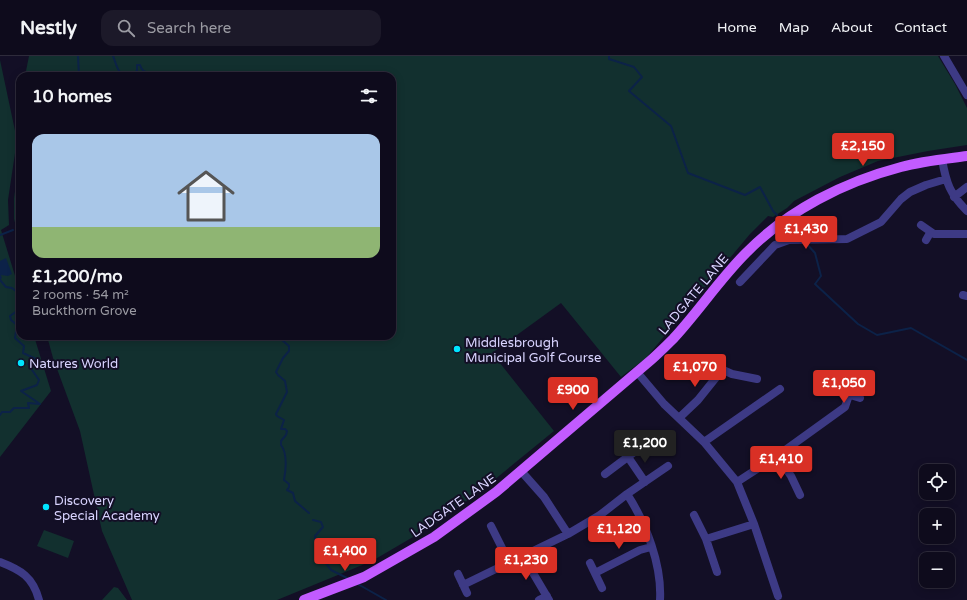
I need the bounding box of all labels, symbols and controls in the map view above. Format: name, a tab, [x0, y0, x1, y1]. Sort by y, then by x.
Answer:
search box	[101, 10, 381, 46]
text: Nestly	[20, 17, 77, 39]
icon: search	[115, 17, 137, 39]
text: Search here	[147, 19, 231, 37]
text: Home	[717, 19, 757, 36]
text: Map	[779, 19, 809, 36]
text: About	[831, 19, 873, 36]
text: Contact	[895, 19, 947, 36]
icon: filters	[358, 85, 380, 107]
text: 10 homes	[32, 86, 112, 107]
pin: £2,150	[830, 133, 896, 167]
text: £2,150	[841, 138, 885, 154]
icon: home	[170, 160, 242, 232]
pin: £1,430	[773, 216, 839, 250]
text: £1,430	[784, 221, 828, 237]
street label: LADGATE LANE	[655, 251, 732, 338]
text: £1,200/mo	[32, 266, 123, 287]
text: 2 rooms · 54 m²	[32, 287, 129, 303]
text: Buckthorn Grove	[32, 303, 137, 319]
place label: Middlesbrough Municipal Golf Course	[465, 335, 601, 366]
marker: Middlesbrough Municipal Golf Course	[452, 344, 462, 354]
pin: £1,070	[662, 354, 728, 388]
place label: Natures World	[29, 356, 118, 372]
marker: Natures World	[16, 358, 26, 368]
text: £1,070	[673, 359, 717, 375]
pin: £1,050	[811, 370, 877, 404]
text: £1,050	[822, 375, 866, 391]
pin: £900	[549, 377, 597, 411]
text: £900	[557, 382, 589, 398]
pin: £1,200	[612, 430, 678, 464]
text: £1,200	[623, 435, 667, 451]
pin: £1,410	[748, 446, 814, 480]
text: £1,410	[759, 451, 803, 467]
map controls	[919, 464, 955, 588]
button: locate	[919, 464, 955, 500]
street label: LADGATE LANE	[408, 470, 499, 541]
place label: Discovery Special Academy	[54, 493, 160, 524]
marker: Discovery Special Academy	[41, 502, 51, 512]
button: +	[919, 508, 955, 544]
pin: £1,120	[586, 516, 652, 550]
text: £1,120	[597, 521, 641, 537]
pin: £1,400	[312, 538, 378, 572]
text: £1,400	[323, 543, 367, 559]
pin: £1,230	[493, 547, 559, 581]
text: £1,230	[504, 552, 548, 568]
button: −	[919, 552, 955, 588]

